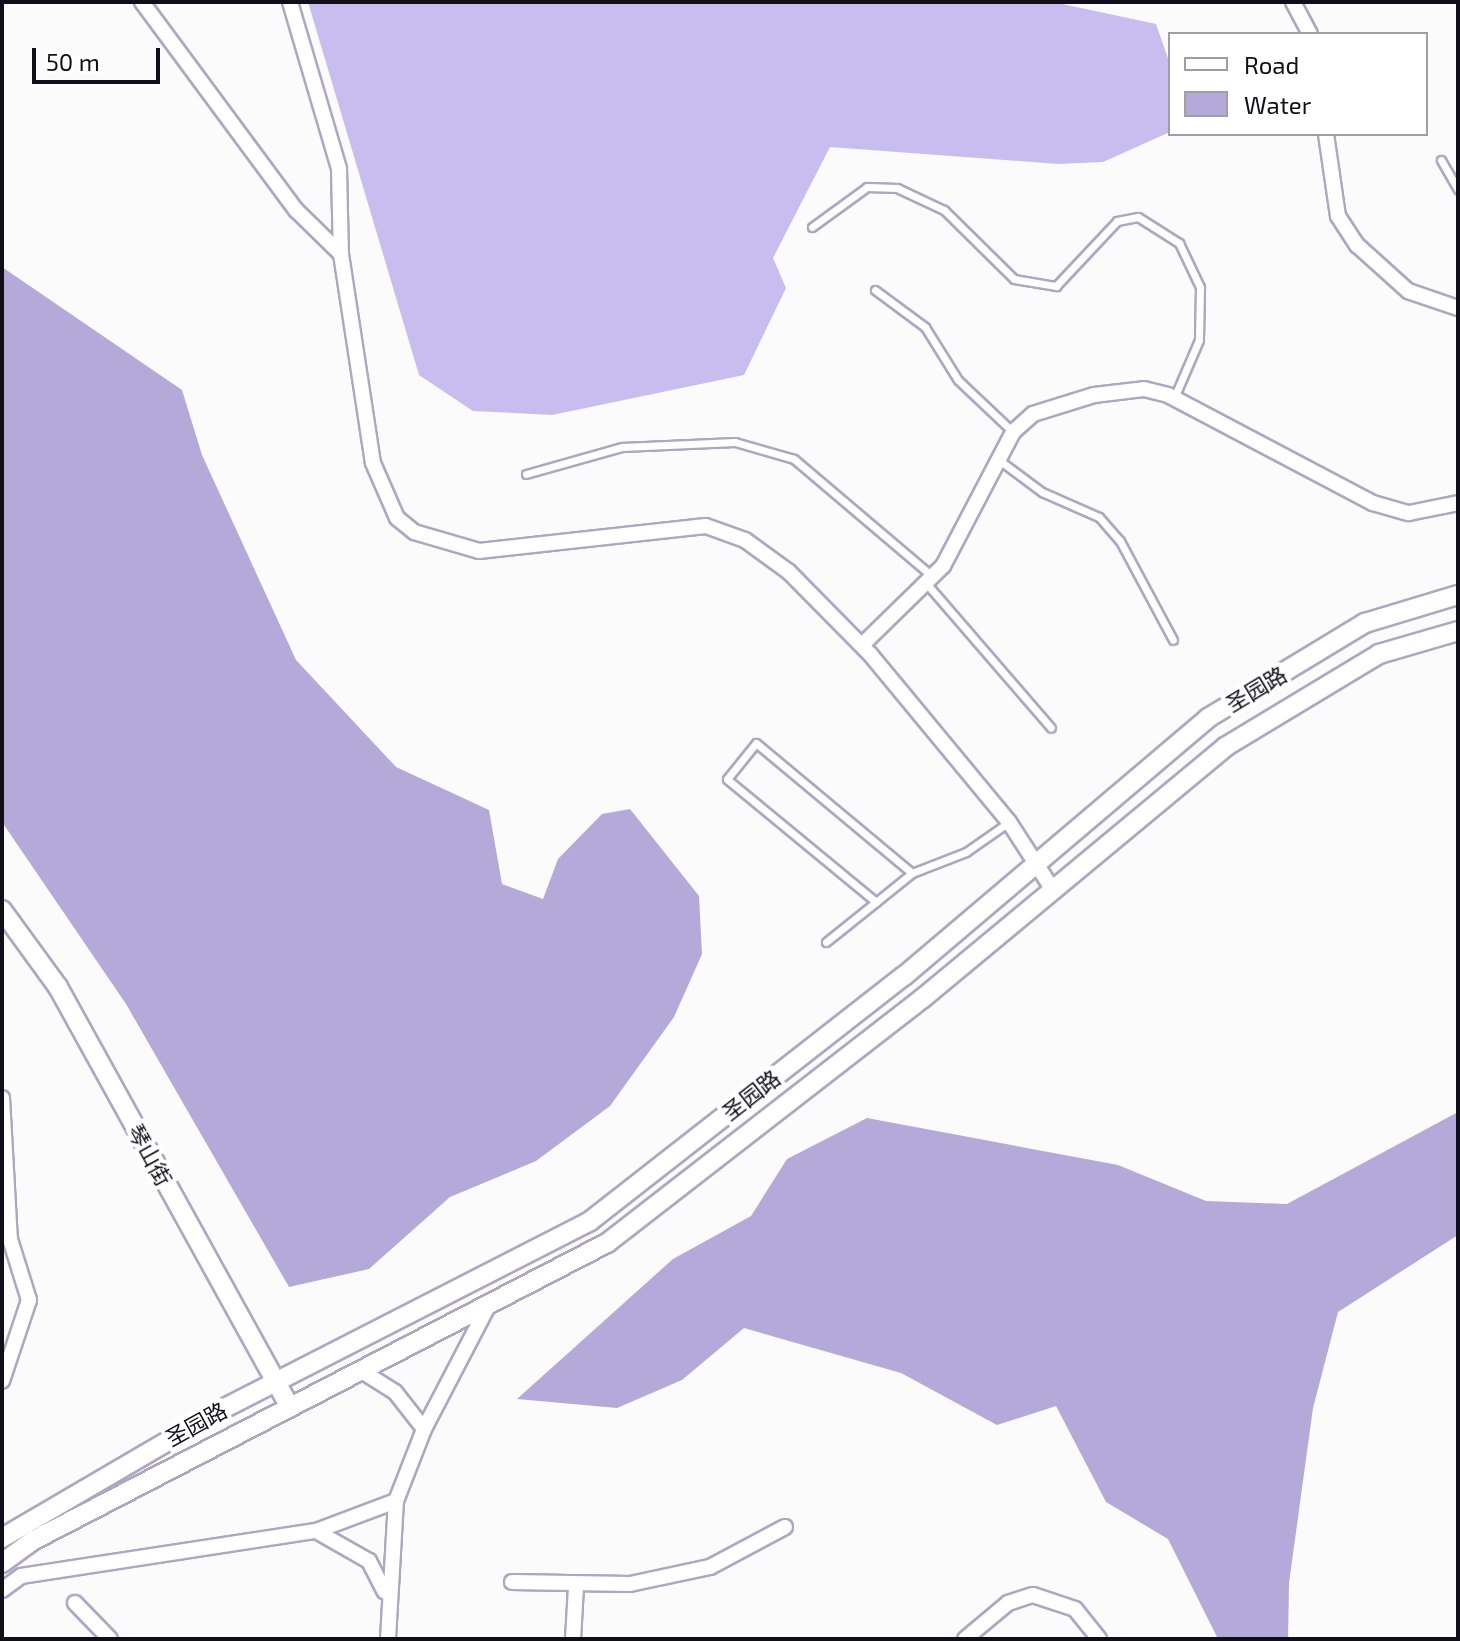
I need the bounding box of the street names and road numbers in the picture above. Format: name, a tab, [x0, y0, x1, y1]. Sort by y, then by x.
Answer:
street label: 圣园路	[1221, 661, 1291, 717]
street label: 圣园路	[717, 1064, 785, 1126]
street label: 琴山街	[122, 1120, 178, 1190]
street label: 圣园路	[161, 1396, 231, 1452]

